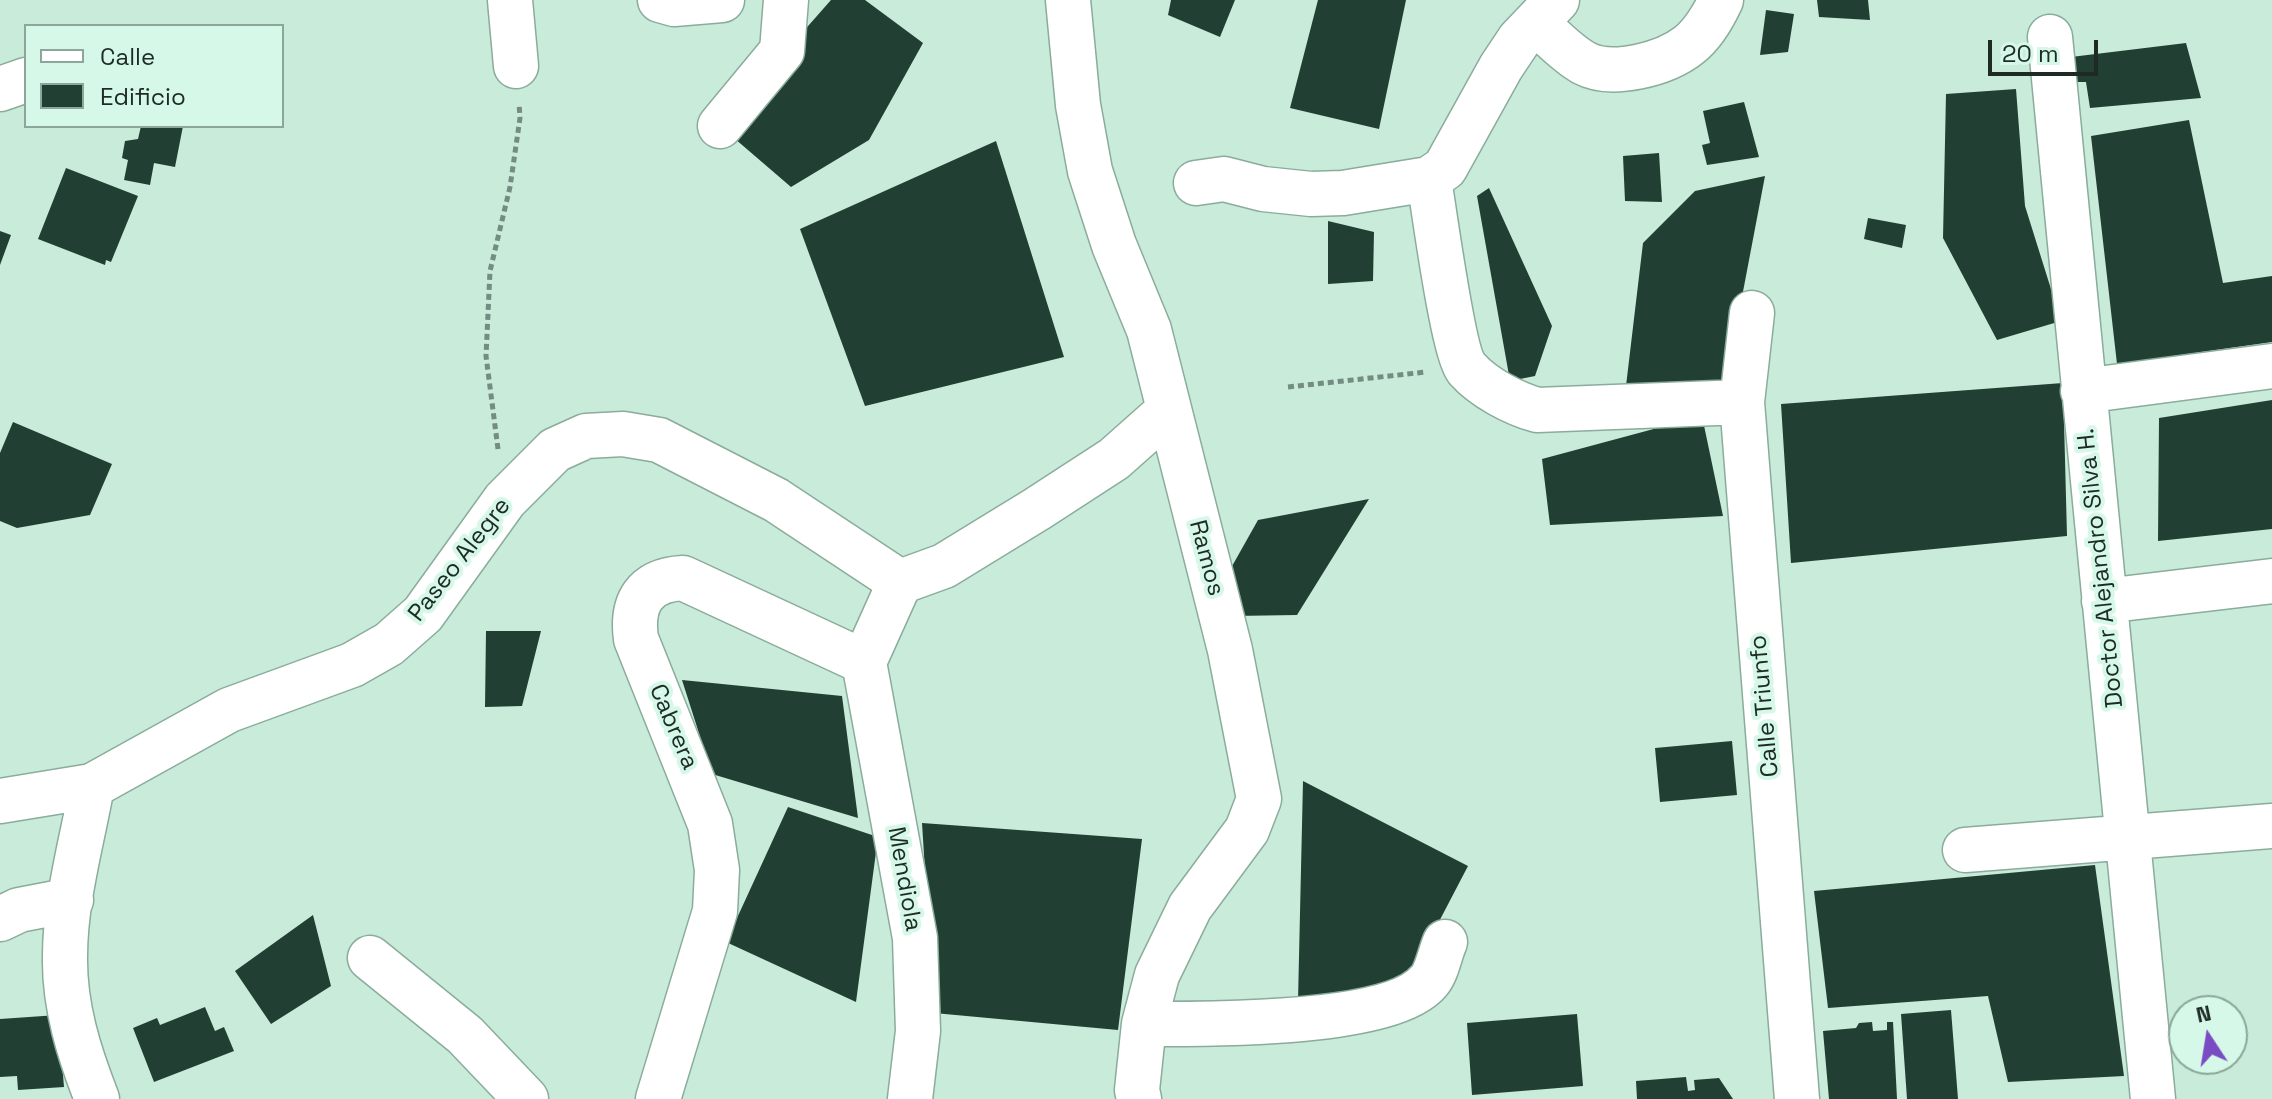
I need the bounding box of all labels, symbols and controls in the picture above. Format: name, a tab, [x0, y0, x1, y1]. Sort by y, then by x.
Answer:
legend	[24, 24, 284, 128]
scale bar	[1992, 24, 2102, 74]
text: 20 m	[2002, 38, 2059, 69]
text: Calle	[100, 41, 155, 72]
text: Edificio	[100, 81, 186, 112]
street label: Doctor Alejandro Silva H.	[2072, 427, 2130, 709]
street label: Paseo Alegre	[403, 492, 517, 628]
street label: Ramos	[1182, 517, 1230, 599]
street label: Calle Triunfo	[1744, 634, 1786, 778]
street label: Cabrera	[642, 680, 704, 774]
street label: Mendiola	[881, 825, 927, 933]
north arrow	[2168, 995, 2248, 1075]
text: N	[2193, 998, 2214, 1029]

